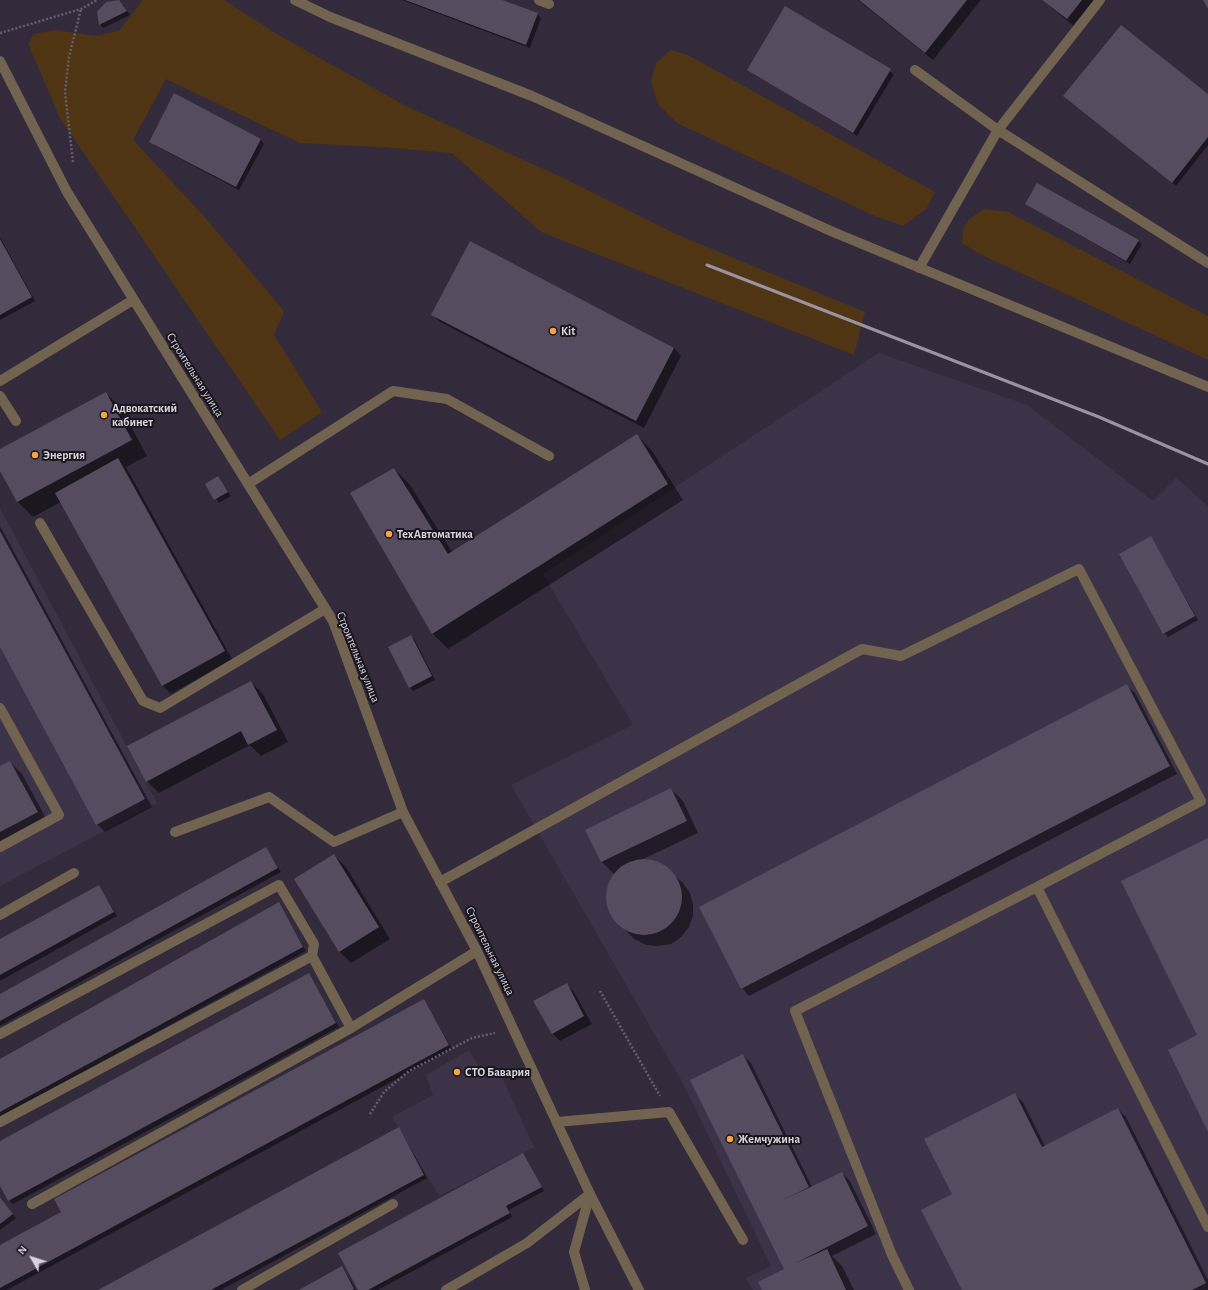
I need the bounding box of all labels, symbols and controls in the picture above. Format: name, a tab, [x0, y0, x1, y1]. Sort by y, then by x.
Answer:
place label: Kit	[561, 324, 575, 338]
marker: Kit	[548, 326, 558, 336]
street label: Строительная улица	[163, 330, 227, 420]
place label: Адвокатский кабинет	[112, 401, 177, 429]
marker: Адвокатский кабинет	[99, 410, 109, 420]
place label: Энергия	[43, 448, 85, 462]
marker: Энергия	[30, 450, 40, 460]
place label: ТехАвтоматика	[397, 527, 473, 541]
marker: ТехАвтоматика	[384, 529, 394, 539]
street label: Строительная улица	[333, 609, 383, 705]
street label: Строительная улица	[462, 904, 518, 998]
place label: СТО Бавария	[465, 1065, 530, 1079]
marker: СТО Бавария	[452, 1067, 462, 1077]
place label: Жемчужина	[738, 1132, 800, 1146]
marker: Жемчужина	[725, 1134, 735, 1144]
north arrow	[12, 1238, 52, 1278]
text: N	[16, 1244, 29, 1257]

